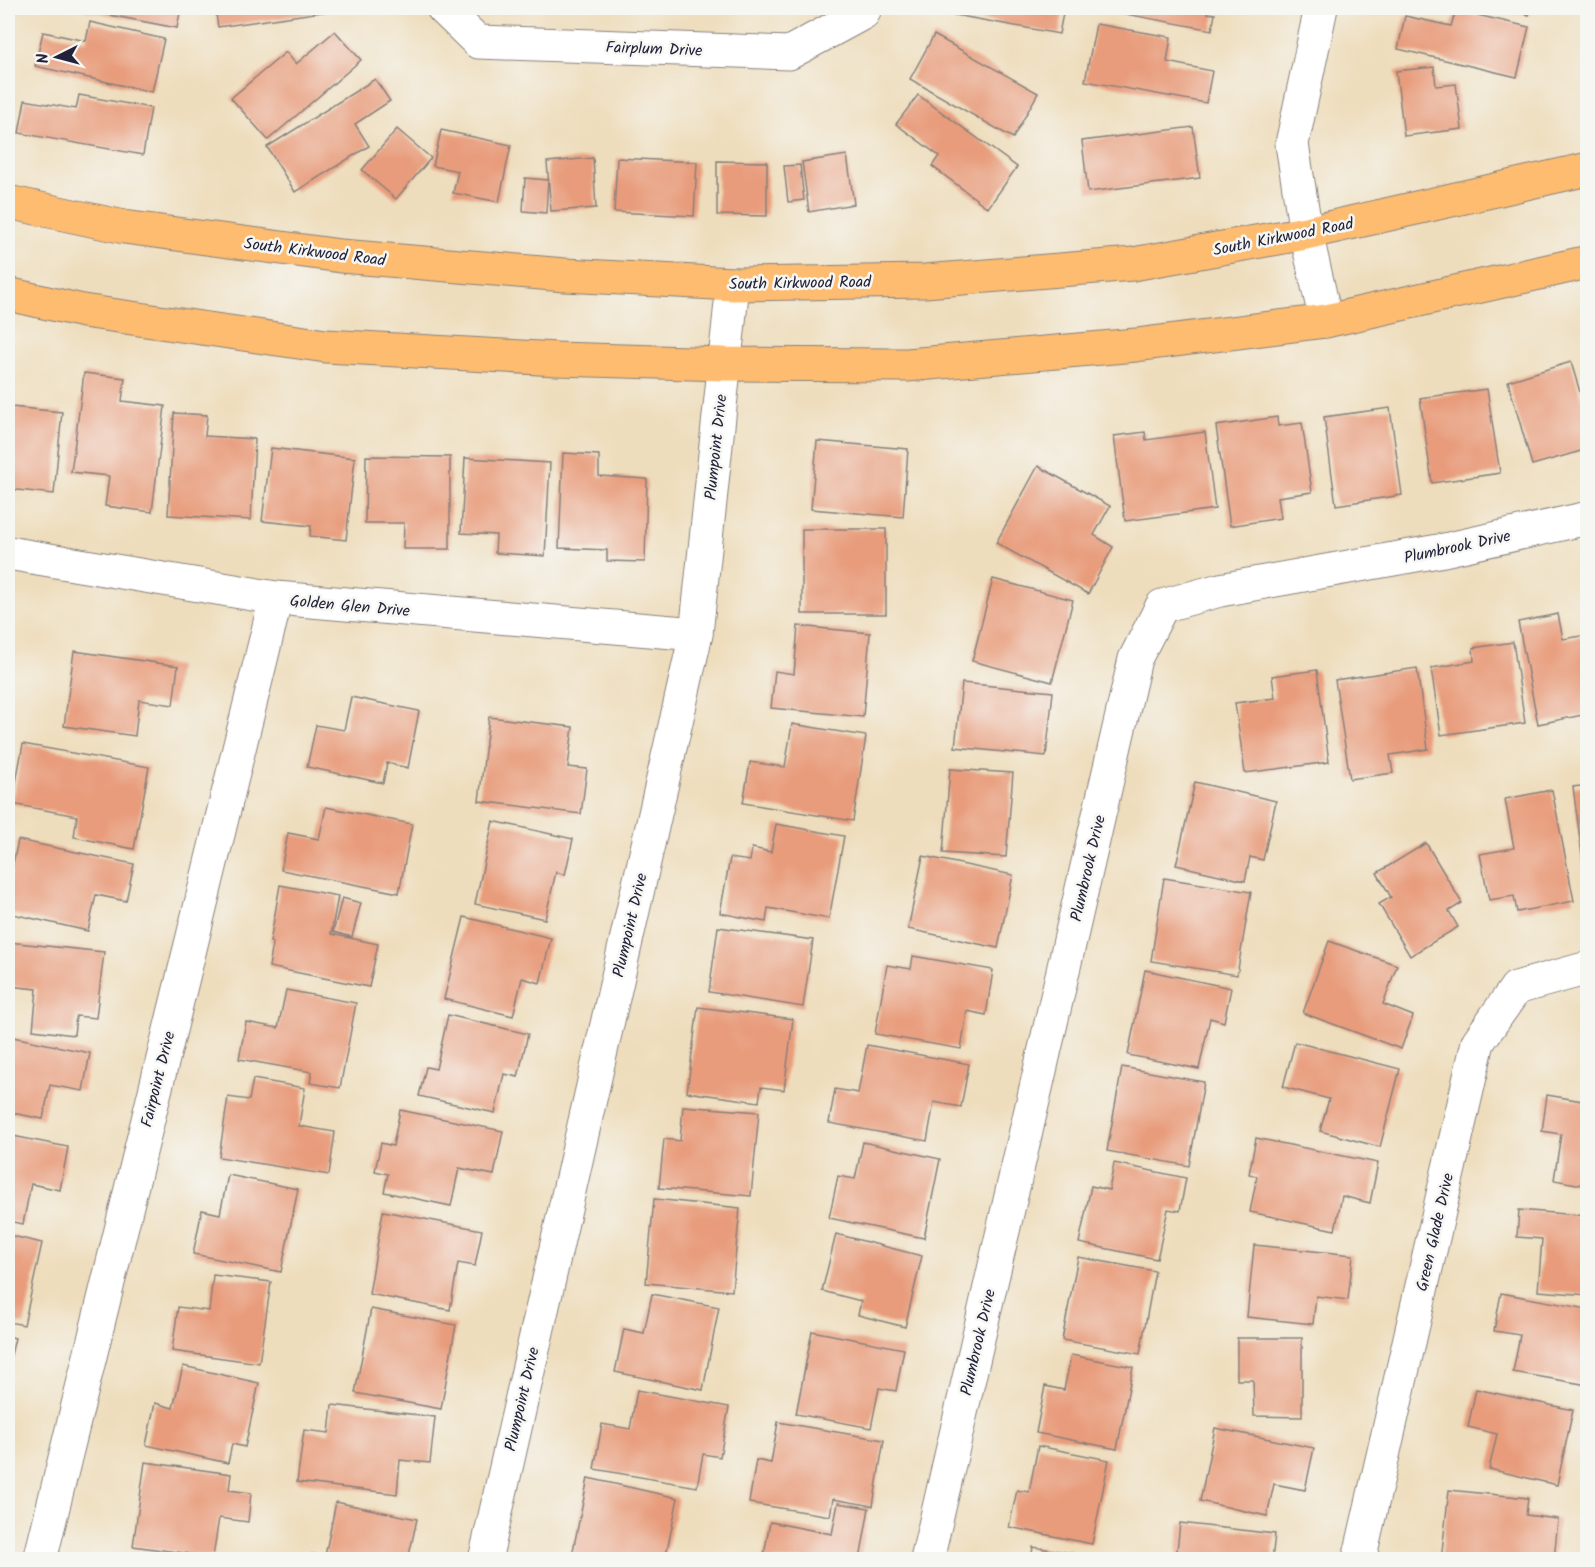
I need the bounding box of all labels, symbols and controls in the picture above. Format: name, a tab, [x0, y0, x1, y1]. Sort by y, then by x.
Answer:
north arrow	[27, 27, 87, 87]
street label: Fairplum Drive	[605, 35, 703, 64]
text: N	[31, 52, 57, 65]
street label: South Kirkwood Road	[1211, 211, 1357, 263]
street label: South Kirkwood Road	[243, 231, 388, 274]
street label: South Kirkwood Road	[729, 270, 872, 297]
street label: Plumpoint Drive	[699, 393, 734, 501]
street label: Plumbrook Drive	[1402, 524, 1513, 571]
street label: Golden Glen Drive	[289, 589, 411, 624]
street label: Plumbrook Drive	[1064, 813, 1113, 924]
street label: Plumpoint Drive	[606, 871, 655, 980]
street label: Fairpoint Drive	[134, 1029, 182, 1130]
street label: Green Glade Drive	[1410, 1171, 1461, 1294]
street label: Plumbrook Drive	[954, 1287, 1003, 1398]
street label: Plumpoint Drive	[498, 1345, 547, 1454]

